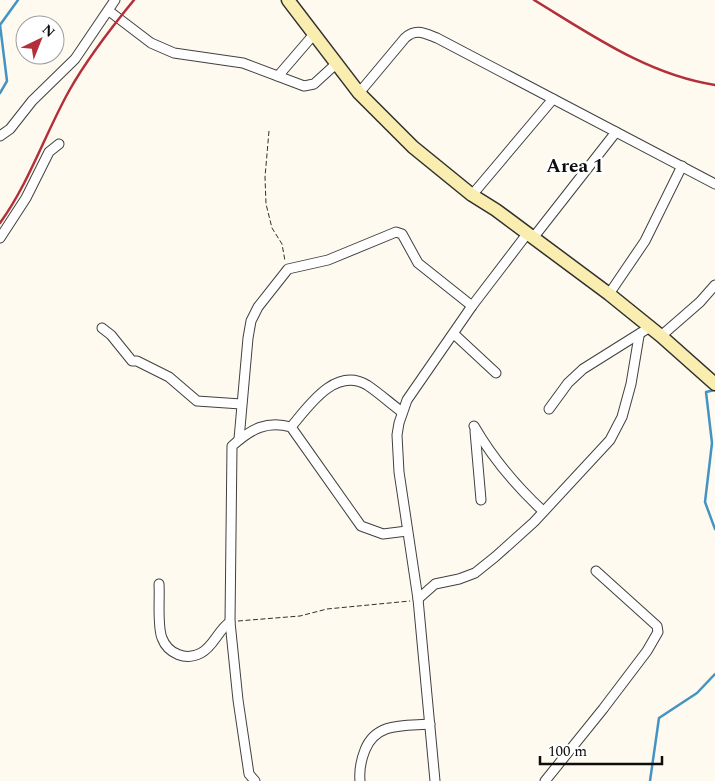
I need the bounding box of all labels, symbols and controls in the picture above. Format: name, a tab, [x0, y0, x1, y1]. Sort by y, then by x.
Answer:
north arrow	[15, 15, 65, 65]
text: N	[37, 19, 60, 42]
district label: Area 1	[546, 152, 604, 181]
scale bar	[540, 734, 662, 766]
text: 100 m	[548, 740, 587, 763]

